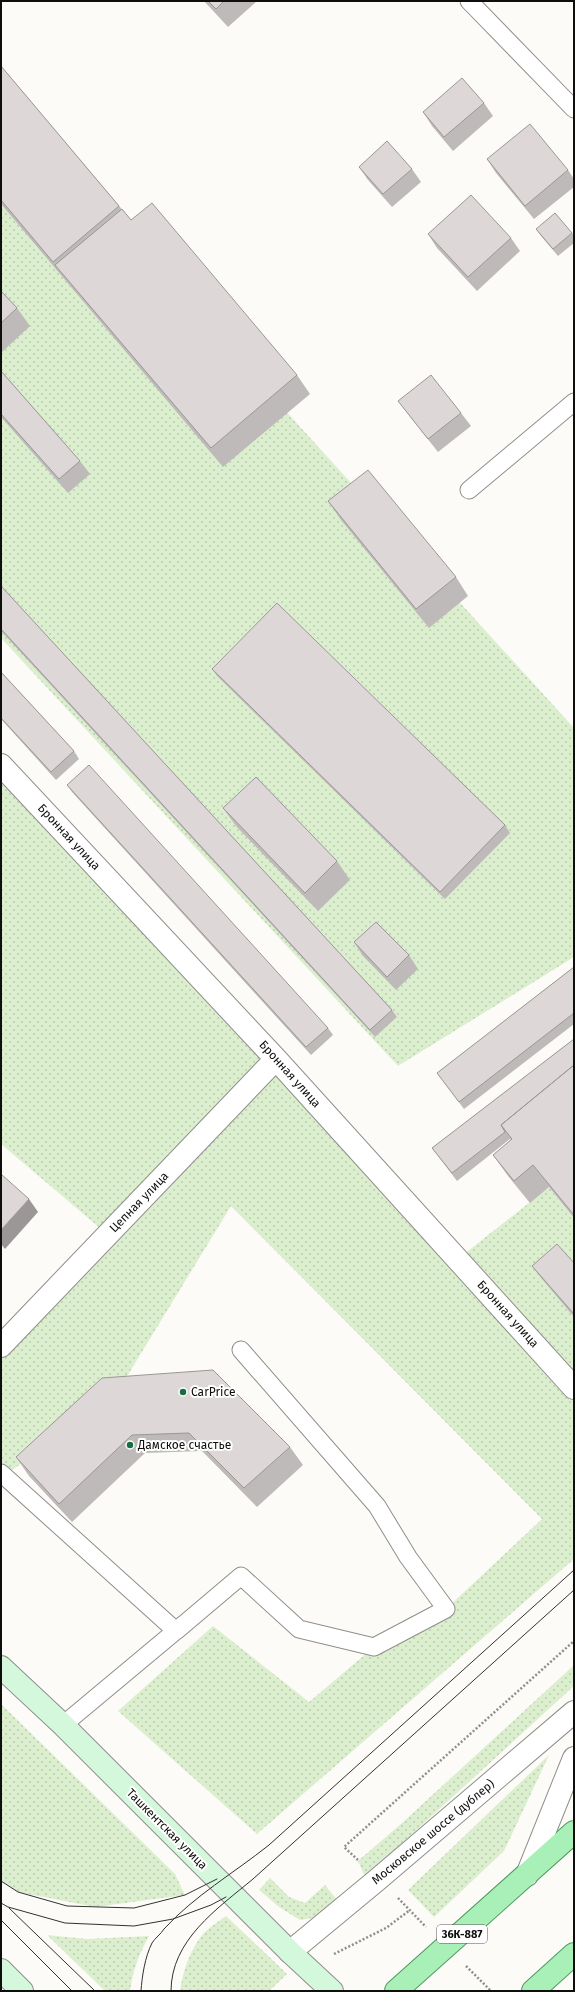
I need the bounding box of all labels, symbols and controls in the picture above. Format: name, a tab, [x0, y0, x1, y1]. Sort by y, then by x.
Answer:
street label: Бронная улица	[35, 801, 103, 873]
street label: Бронная улица	[256, 1038, 324, 1110]
street label: Цепная улица	[107, 1169, 171, 1235]
street label: Бронная улица	[474, 1278, 542, 1350]
place label: CarPrice	[191, 1385, 236, 1399]
marker: CarPrice	[178, 1387, 188, 1397]
place label: Дамское счастье	[137, 1438, 231, 1452]
marker: Дамское счастье	[125, 1440, 135, 1450]
street label: Московское шоссе (дублер)	[369, 1777, 497, 1887]
street label: Ташкентская улица	[124, 1786, 210, 1872]
road number: 36К-887	[437, 1925, 487, 1943]

